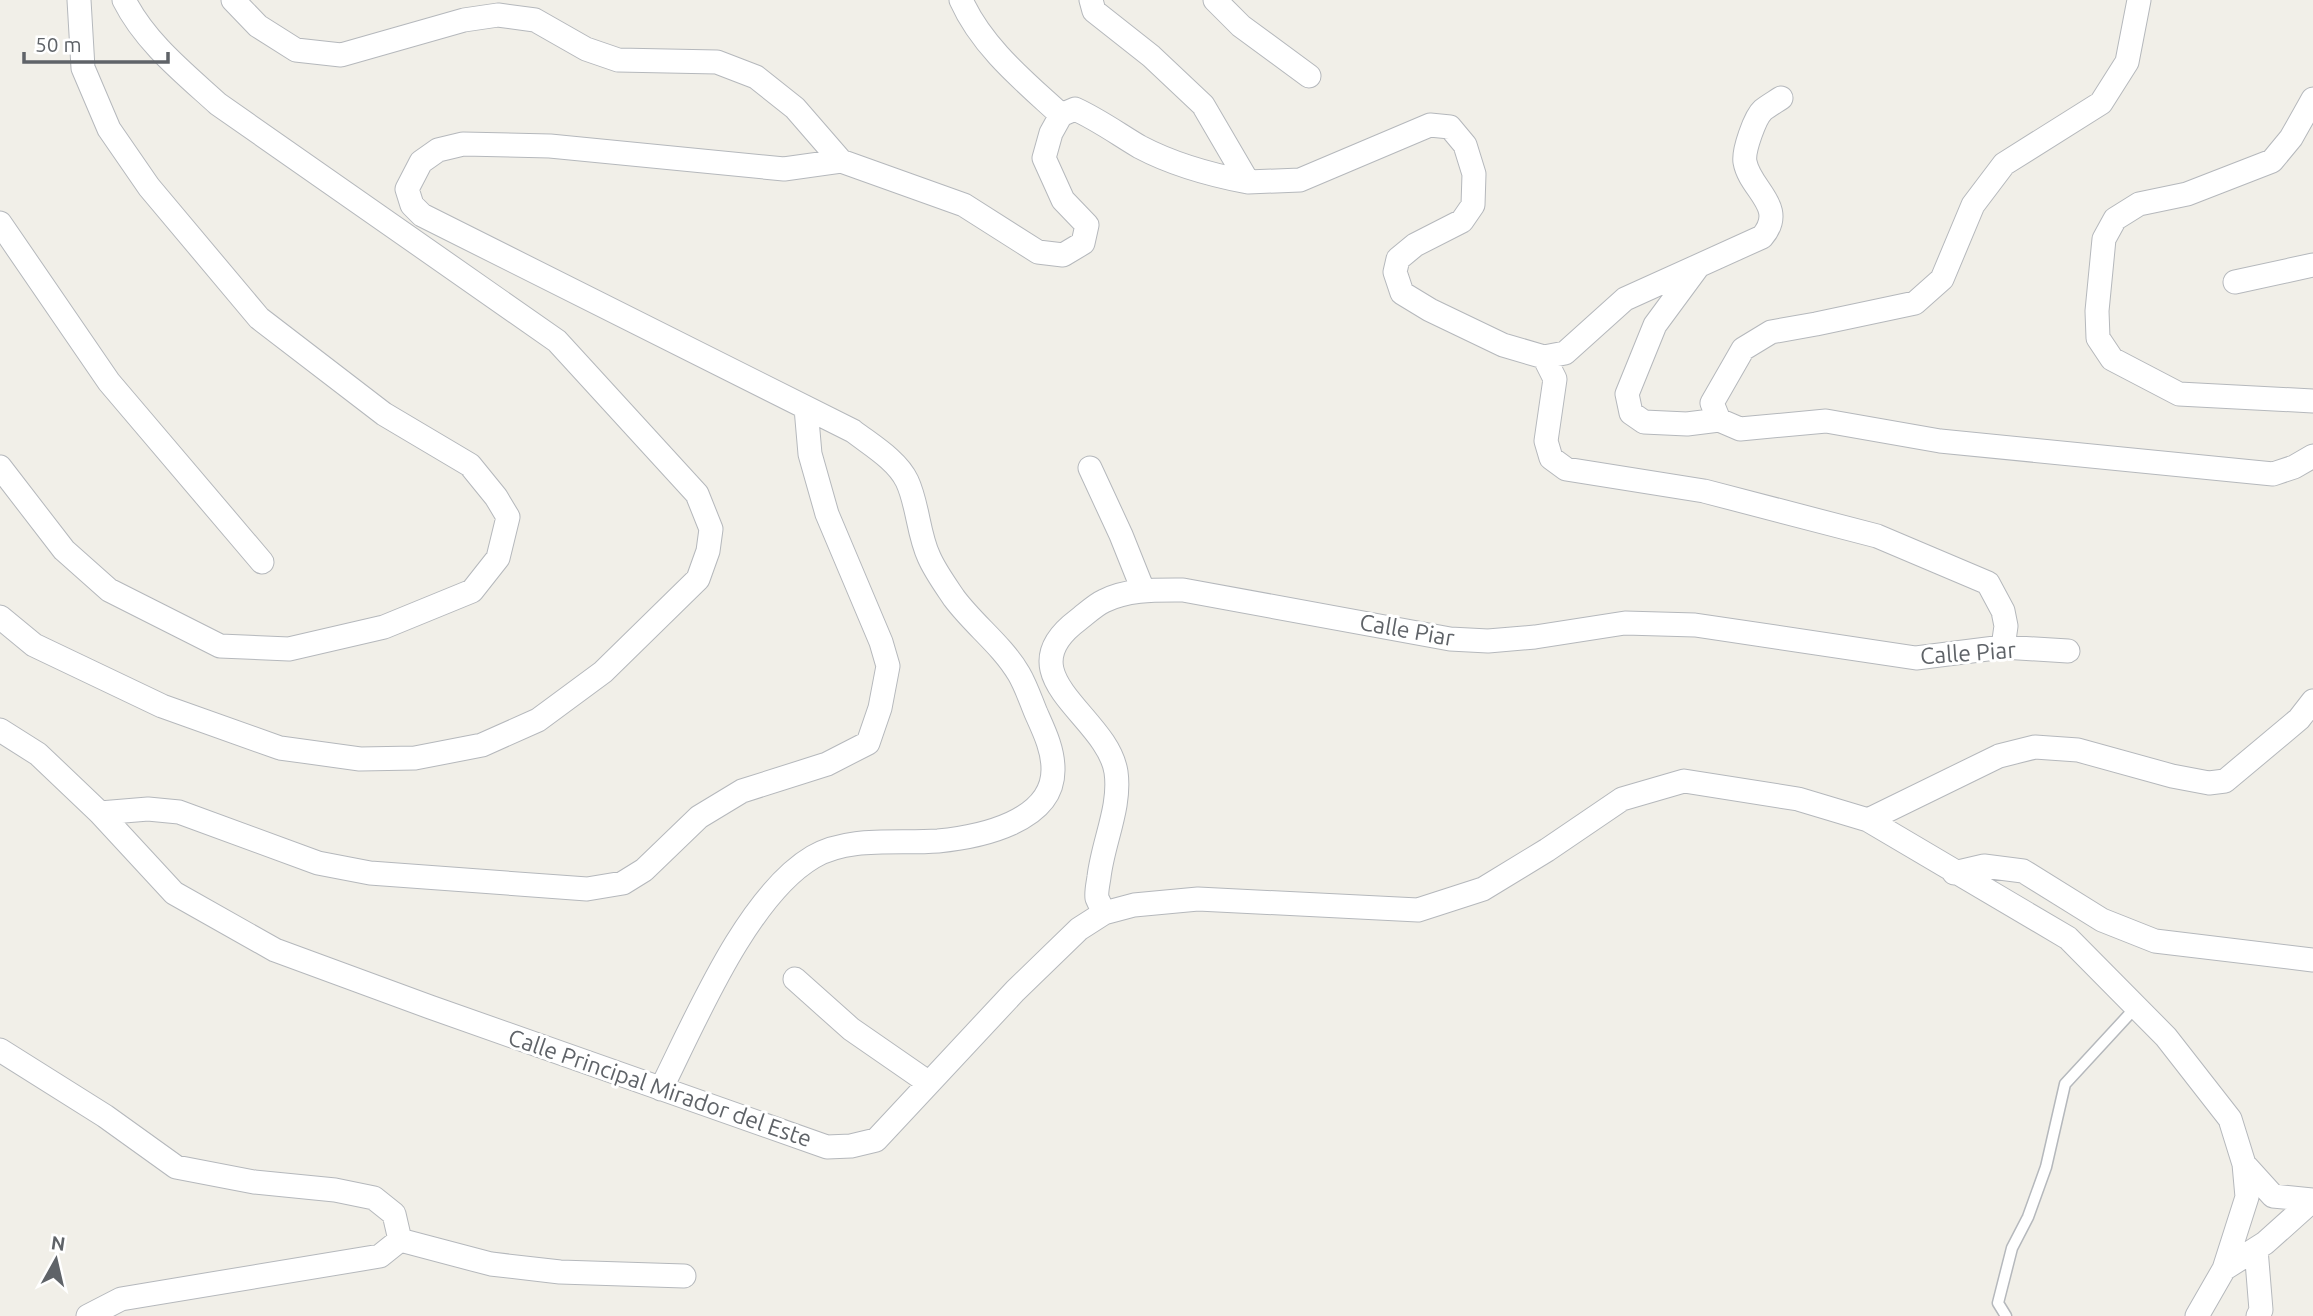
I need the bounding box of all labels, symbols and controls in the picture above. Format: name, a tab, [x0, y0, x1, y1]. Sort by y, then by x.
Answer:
scale bar	[24, 21, 168, 65]
text: 50 m	[35, 32, 82, 56]
street label: Calle Piar	[1358, 609, 1457, 650]
street label: Calle Piar	[1919, 637, 2017, 668]
street label: Calle Principal Mirador del Este	[505, 1024, 815, 1151]
north arrow	[21, 1225, 91, 1295]
text: N	[50, 1231, 67, 1255]

